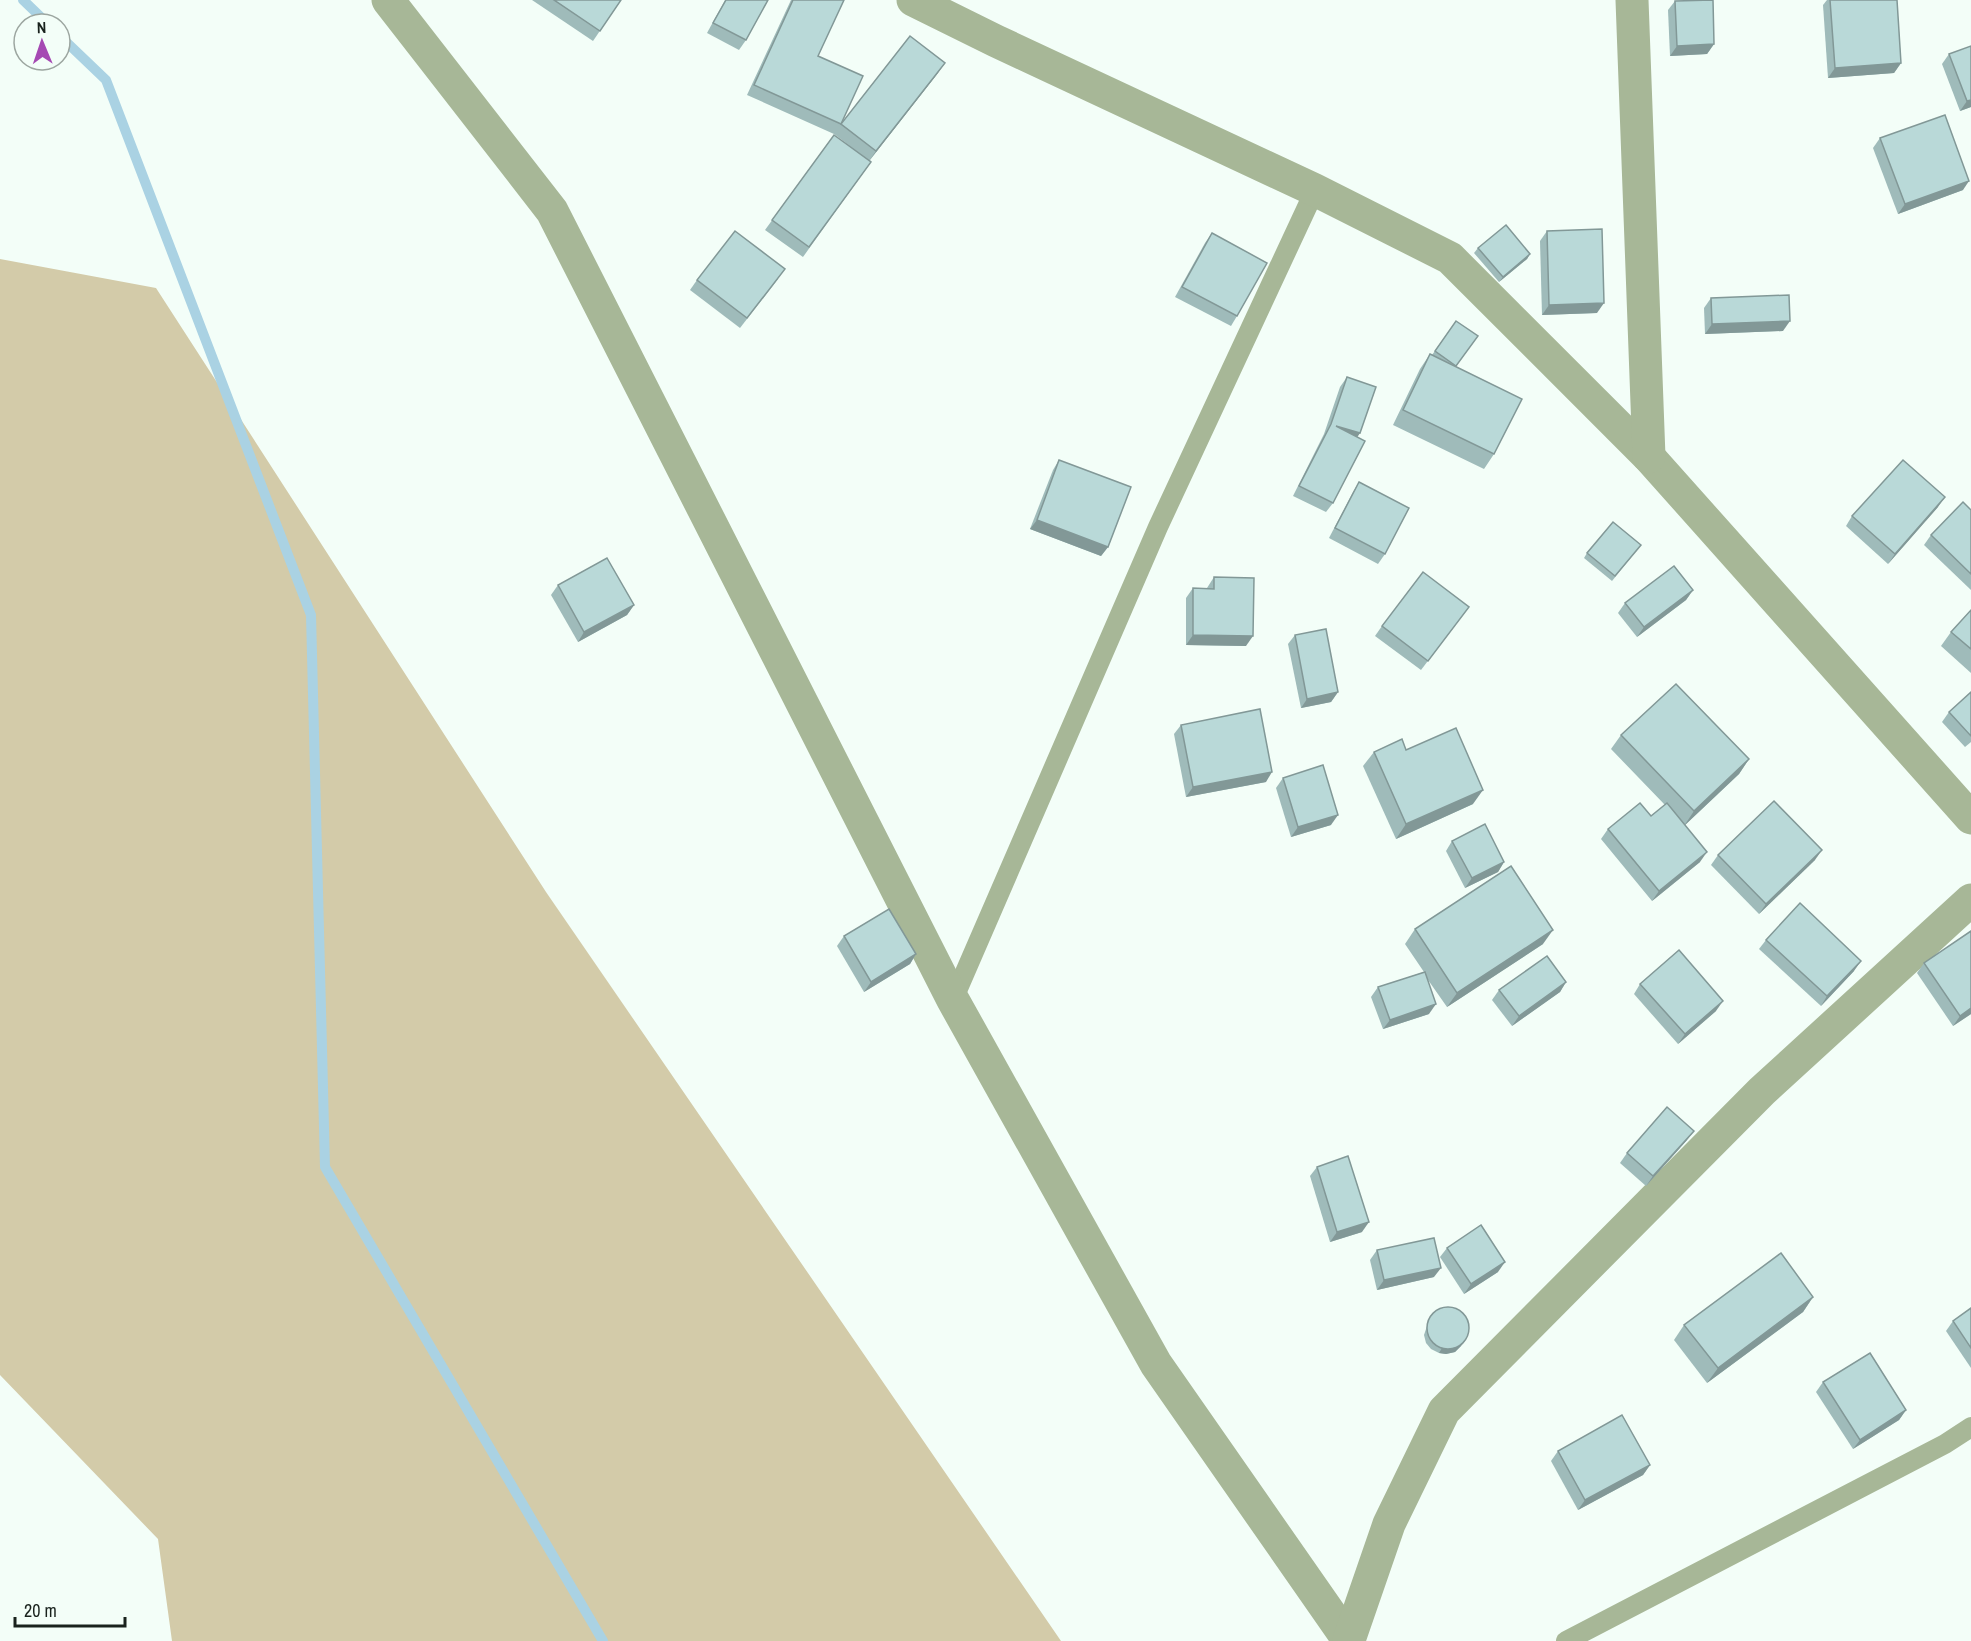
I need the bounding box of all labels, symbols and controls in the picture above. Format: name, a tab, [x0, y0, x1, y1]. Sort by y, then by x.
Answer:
north arrow	[12, 12, 72, 72]
text: N	[36, 16, 47, 38]
scale bar	[15, 1590, 124, 1628]
text: 20 m	[24, 1598, 57, 1623]

